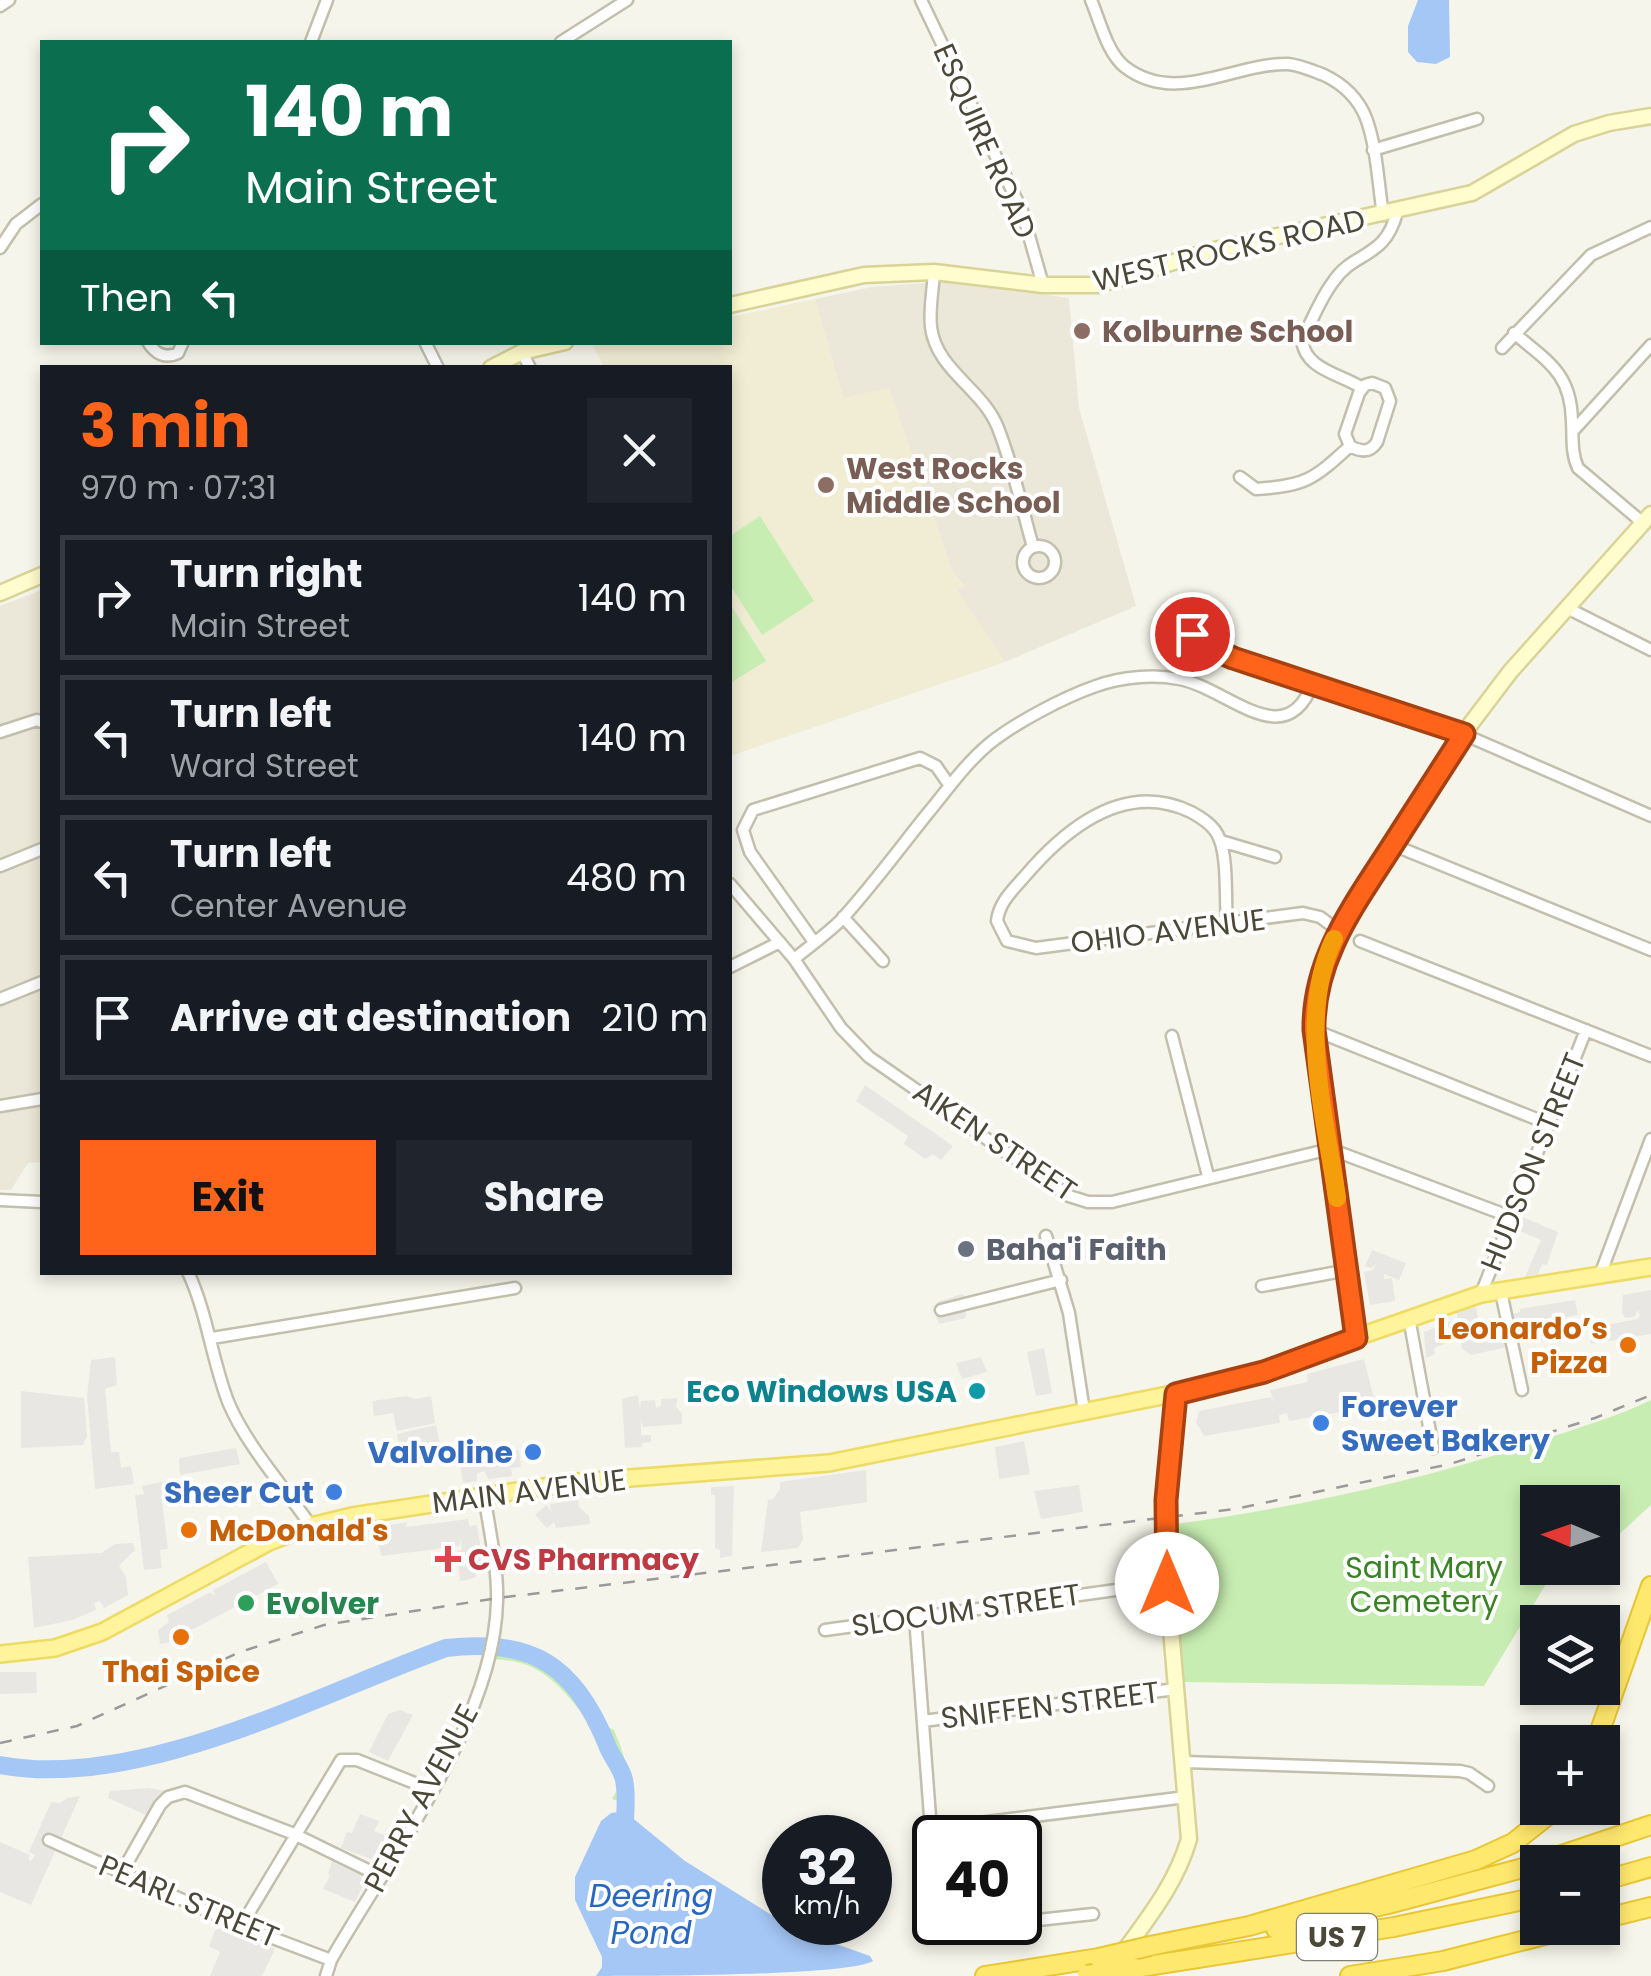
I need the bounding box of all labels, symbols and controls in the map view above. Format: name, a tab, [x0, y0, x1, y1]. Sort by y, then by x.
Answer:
street label: ESQUIRE ROAD	[923, 37, 1047, 245]
text: 140 m	[245, 62, 453, 161]
icon: right	[80, 80, 210, 210]
text: Main Street	[245, 156, 498, 219]
street label: WEST ROCKS ROAD	[1089, 198, 1369, 302]
icon: left	[193, 270, 248, 325]
text: Then	[80, 271, 173, 324]
place label: Kolburne School	[1102, 310, 1353, 353]
marker: Kolburne School	[1071, 320, 1093, 342]
text: 3 min	[80, 384, 251, 468]
button: close	[587, 398, 692, 503]
place label: West Rocks Middle School	[846, 447, 1061, 524]
text: 970 m · 07:31	[80, 465, 277, 510]
marker: West Rocks Middle School	[815, 474, 837, 496]
text: Turn right	[170, 547, 362, 600]
icon: right	[85, 570, 140, 625]
text: 140 m	[578, 571, 687, 624]
pin	[1150, 592, 1235, 677]
text: Main Street	[170, 603, 350, 648]
icon: arrive	[1165, 607, 1220, 662]
text: Turn left	[170, 687, 332, 740]
icon: left	[85, 710, 140, 765]
text: 140 m	[578, 711, 687, 764]
text: Ward Street	[170, 743, 359, 788]
text: Turn left	[170, 827, 332, 880]
icon: left	[85, 850, 140, 905]
text: 480 m	[566, 851, 687, 904]
text: Center Avenue	[170, 883, 407, 928]
street label: OHIO AVENUE	[1068, 898, 1268, 964]
icon: arrive	[85, 990, 140, 1045]
text: Arrive at destination	[170, 991, 571, 1044]
text: 210 m	[601, 991, 708, 1044]
street label: HUDSON STREET	[1470, 1047, 1596, 1277]
street label: AIKEN STREET	[905, 1070, 1085, 1212]
button: Exit	[80, 1140, 376, 1255]
button: Share	[396, 1140, 692, 1255]
place label: Baha'i Faith	[986, 1228, 1167, 1271]
marker: Baha'i Faith	[955, 1238, 977, 1260]
place label: Leonardo’s Pizza	[1437, 1307, 1608, 1384]
marker: Leonardo’s Pizza	[1617, 1334, 1639, 1356]
place label: Eco Windows USA	[686, 1370, 957, 1413]
marker: Eco Windows USA	[966, 1380, 988, 1402]
place label: Forever Sweet Bakery	[1341, 1385, 1550, 1462]
marker: Forever Sweet Bakery	[1310, 1412, 1332, 1434]
place label: Valvoline	[368, 1431, 513, 1474]
marker: Valvoline	[522, 1441, 544, 1463]
street label: MAIN AVENUE	[430, 1458, 628, 1524]
place label: Sheer Cut	[164, 1471, 314, 1514]
marker: Sheer Cut	[323, 1481, 345, 1503]
north arrow	[1520, 1485, 1620, 1585]
map controls	[1520, 1485, 1620, 1945]
place label: McDonald's	[209, 1509, 389, 1552]
marker: McDonald's	[178, 1519, 200, 1541]
position arrow	[1115, 1532, 1219, 1636]
place label: CVS Pharmacy	[468, 1538, 699, 1581]
park label: Saint Mary Cemetery	[1345, 1546, 1503, 1623]
marker: CVS Pharmacy	[437, 1548, 459, 1570]
street label: SLOCUM STREET	[849, 1573, 1083, 1647]
place label: Evolver	[266, 1582, 379, 1625]
marker: Evolver	[235, 1592, 257, 1614]
button: layers	[1520, 1605, 1620, 1705]
marker: Thai Spice	[170, 1626, 192, 1648]
place label: Thai Spice	[102, 1650, 260, 1693]
street label: SNIFFEN STREET	[938, 1670, 1162, 1740]
street label: PERRY AVENUE	[353, 1696, 489, 1900]
button: +	[1520, 1725, 1620, 1825]
speed limit sign: 40	[912, 1815, 1042, 1945]
text: 32	[798, 1832, 856, 1903]
street label: PEARL STREET	[93, 1844, 285, 1958]
button: −	[1520, 1845, 1620, 1945]
water label: Deering Pond	[589, 1873, 713, 1955]
text: km/h	[794, 1888, 860, 1923]
road number: US 7	[1297, 1914, 1377, 1960]

